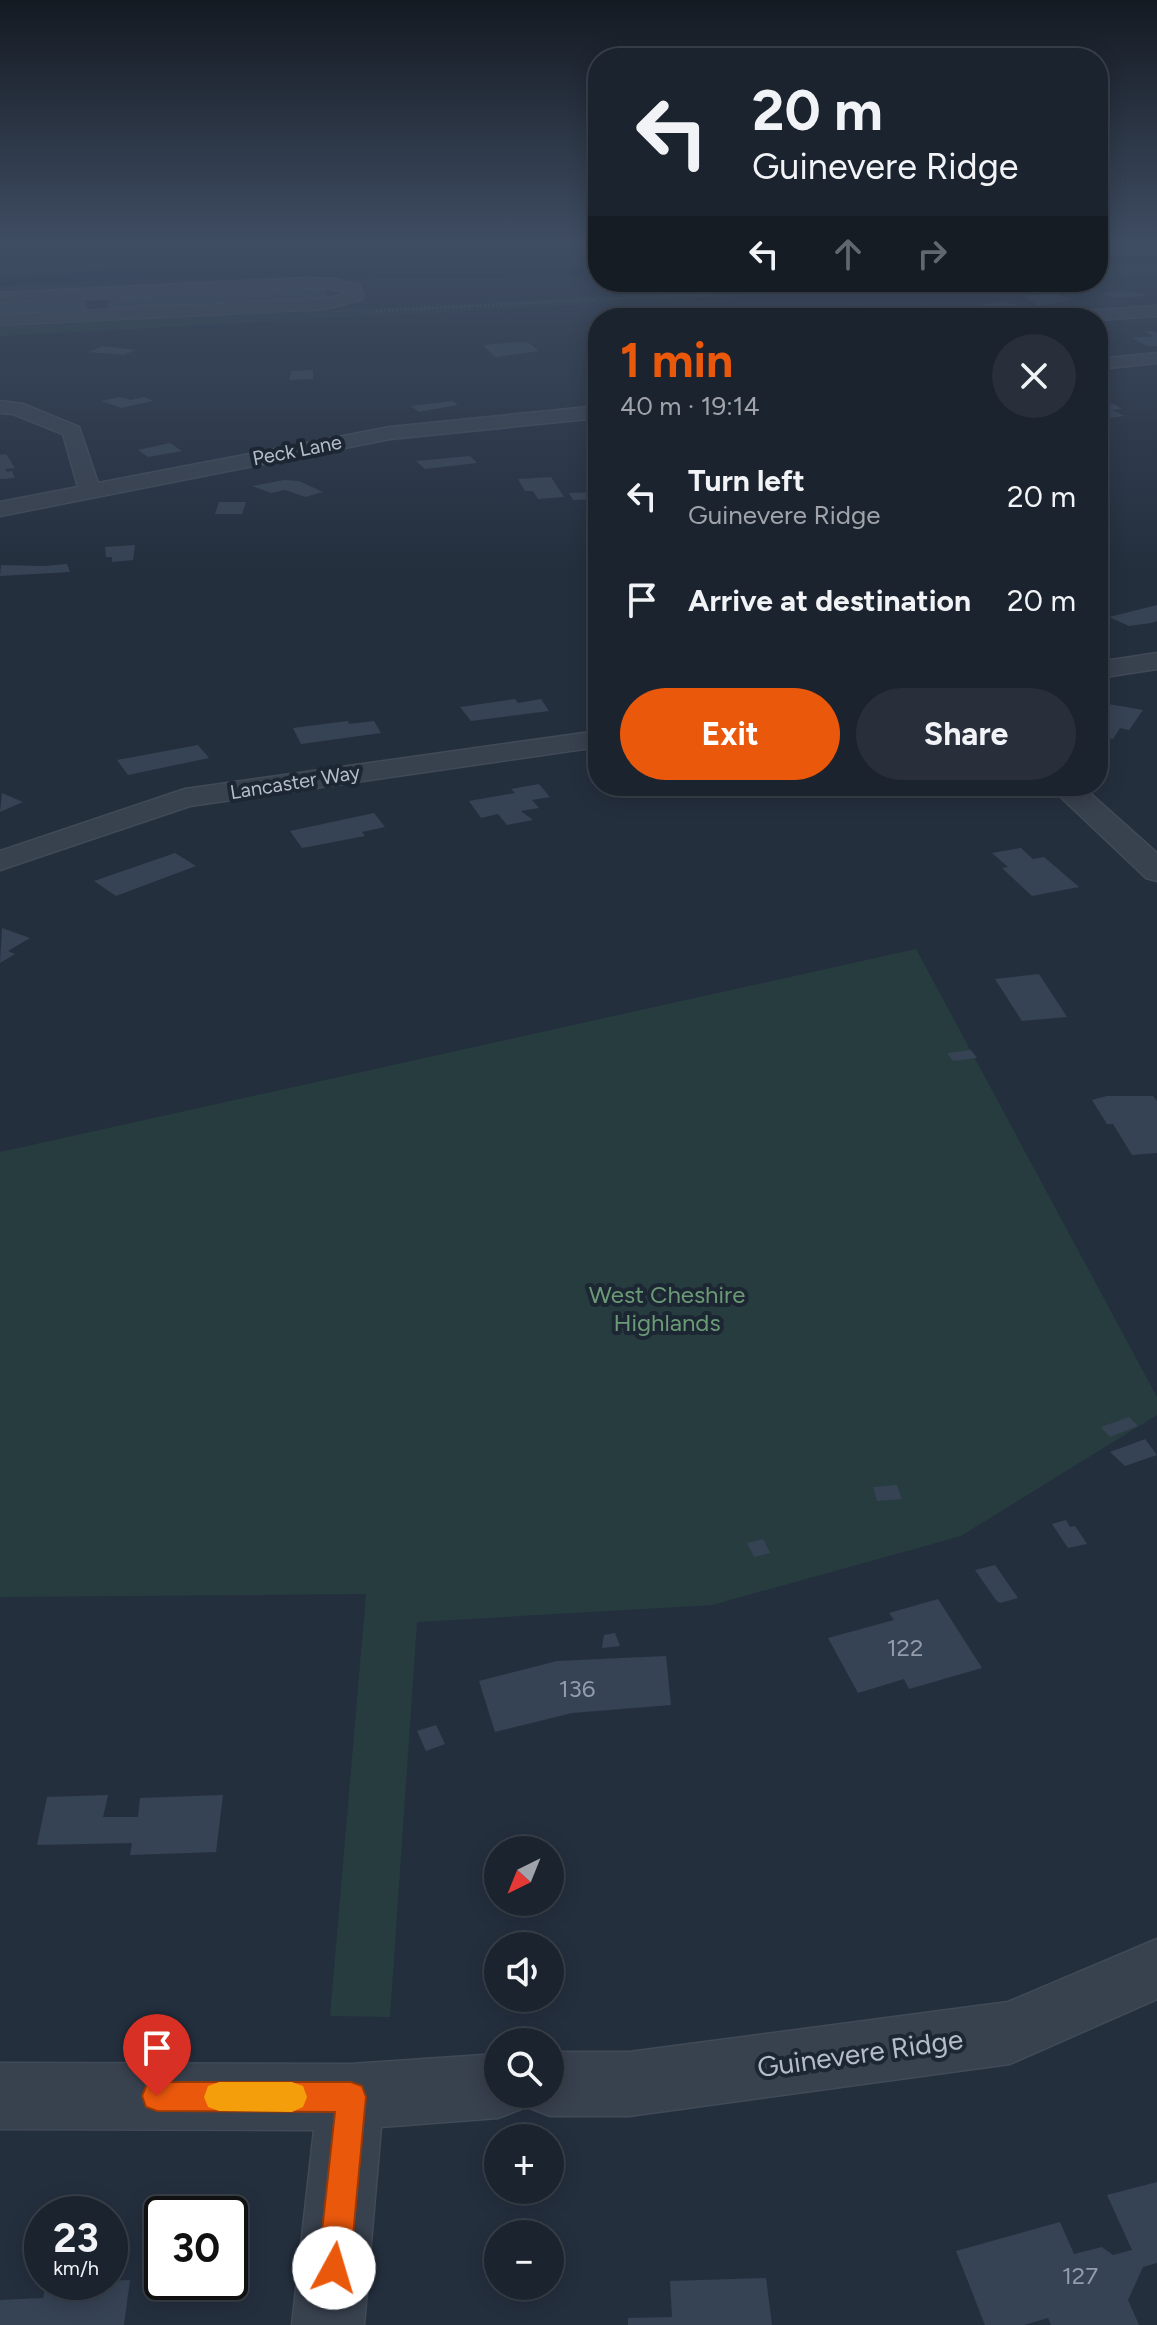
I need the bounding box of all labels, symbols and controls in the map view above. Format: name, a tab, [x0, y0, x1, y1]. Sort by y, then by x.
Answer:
text: 20 m	[752, 77, 883, 144]
icon: left	[620, 80, 724, 184]
text: Guinevere Ridge	[752, 145, 1019, 188]
icon: left	[742, 232, 786, 276]
icon: ahead	[826, 232, 870, 276]
icon: right	[910, 232, 954, 276]
text: 1 min	[620, 331, 733, 389]
button: close	[992, 334, 1076, 418]
text: 40 m · 19:14	[620, 390, 760, 422]
street label: Peck Lane	[250, 430, 344, 470]
text: Turn left	[688, 462, 805, 499]
icon: left	[620, 474, 664, 518]
text: 20 m	[1007, 478, 1076, 515]
text: Guinevere Ridge	[688, 499, 880, 531]
icon: arrive	[620, 578, 664, 622]
text: Arrive at destination	[688, 582, 971, 619]
text: 20 m	[1007, 582, 1076, 619]
button: Exit	[620, 688, 840, 780]
button: Share	[856, 688, 1076, 780]
street label: Lancaster Way	[228, 760, 362, 804]
park label: West Cheshire Highlands	[589, 1280, 745, 1337]
house number: 122	[887, 1633, 923, 1662]
house number: 136	[559, 1674, 595, 1703]
north arrow	[484, 1836, 564, 1916]
map controls	[484, 1836, 564, 2300]
button: sound	[484, 1932, 564, 2012]
pin	[123, 2014, 191, 2096]
street label: Guinevere Ridge	[755, 2022, 965, 2084]
icon: arrive	[135, 2026, 179, 2070]
button: search	[484, 2028, 564, 2108]
button: +	[484, 2124, 564, 2204]
speed limit sign: 30	[144, 2196, 248, 2300]
text: 23	[53, 2214, 99, 2262]
button: −	[484, 2220, 564, 2300]
position arrow	[292, 2226, 376, 2310]
text: km/h	[53, 2256, 99, 2280]
house number: 127	[1062, 2261, 1098, 2290]

